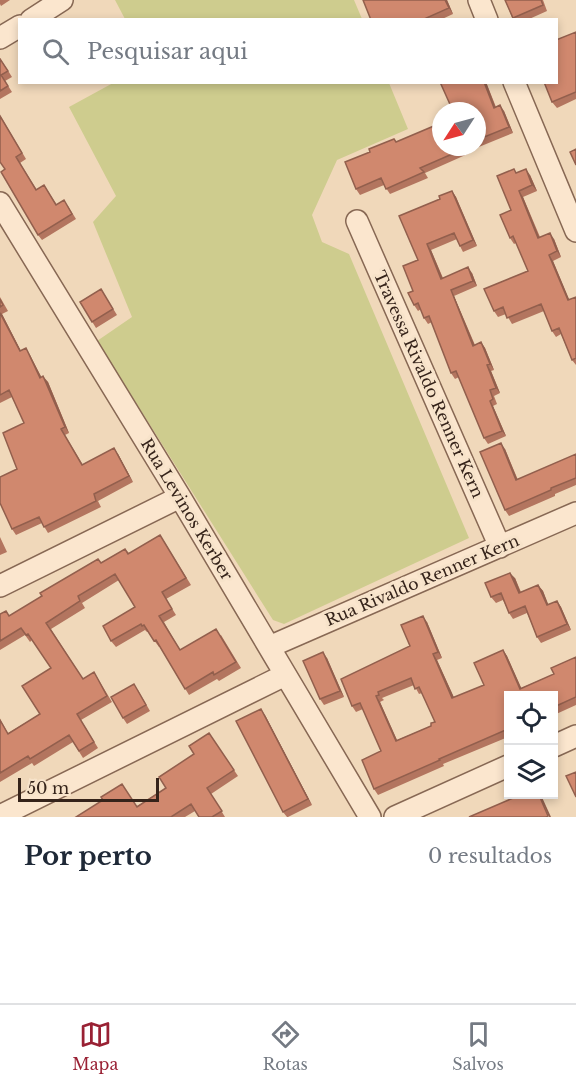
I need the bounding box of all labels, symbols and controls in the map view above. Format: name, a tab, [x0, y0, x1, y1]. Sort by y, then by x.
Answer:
search box	[18, 18, 558, 84]
icon: search	[39, 35, 72, 68]
text: Pesquisar aqui	[87, 38, 248, 65]
north arrow	[432, 102, 486, 156]
street label: Travessa Rivaldo Renner Kern	[370, 267, 488, 501]
street label: Rua Levinos Kerber	[137, 434, 237, 584]
street label: Rua Rivaldo Renner Kern	[322, 530, 522, 630]
map controls	[504, 691, 558, 799]
button: locate	[504, 691, 558, 745]
button: layers	[504, 745, 558, 799]
scale bar	[18, 775, 159, 802]
text: 50 m	[27, 778, 69, 798]
text: Por perto	[24, 840, 152, 872]
text: 0 resultados	[428, 844, 552, 868]
tab: Mapa	[72, 1018, 118, 1074]
tab: Rotas	[263, 1018, 308, 1074]
tab: Salvos	[452, 1018, 504, 1074]

